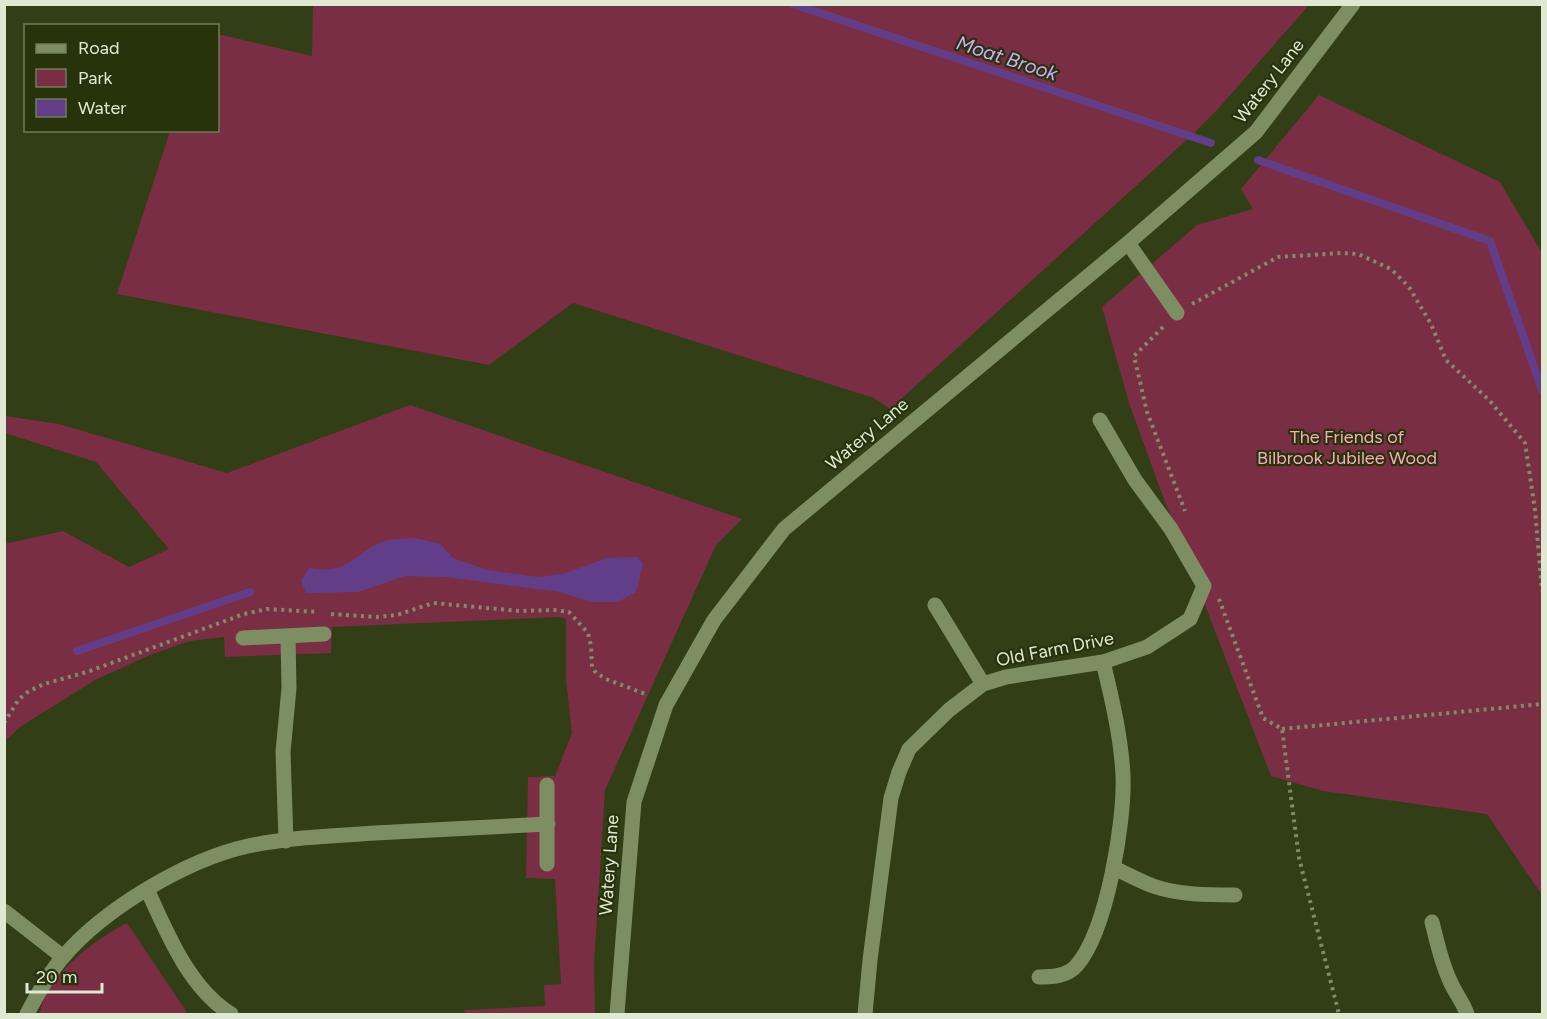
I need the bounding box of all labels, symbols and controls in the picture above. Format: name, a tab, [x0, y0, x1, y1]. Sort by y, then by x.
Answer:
legend	[24, 24, 219, 132]
water label: Moat Brook	[953, 30, 1062, 86]
street label: Watery Lane	[1229, 34, 1309, 127]
text: Road	[78, 37, 119, 59]
text: Park	[78, 67, 113, 89]
text: Water	[78, 97, 126, 119]
street label: Watery Lane	[821, 393, 913, 475]
park label: The Friends of Bilbrook Jubilee Wood	[1257, 426, 1437, 469]
street label: Old Farm Drive	[994, 627, 1116, 671]
street label: Watery Lane	[595, 814, 623, 916]
scale bar	[27, 956, 102, 994]
text: 20 m	[36, 966, 77, 988]

